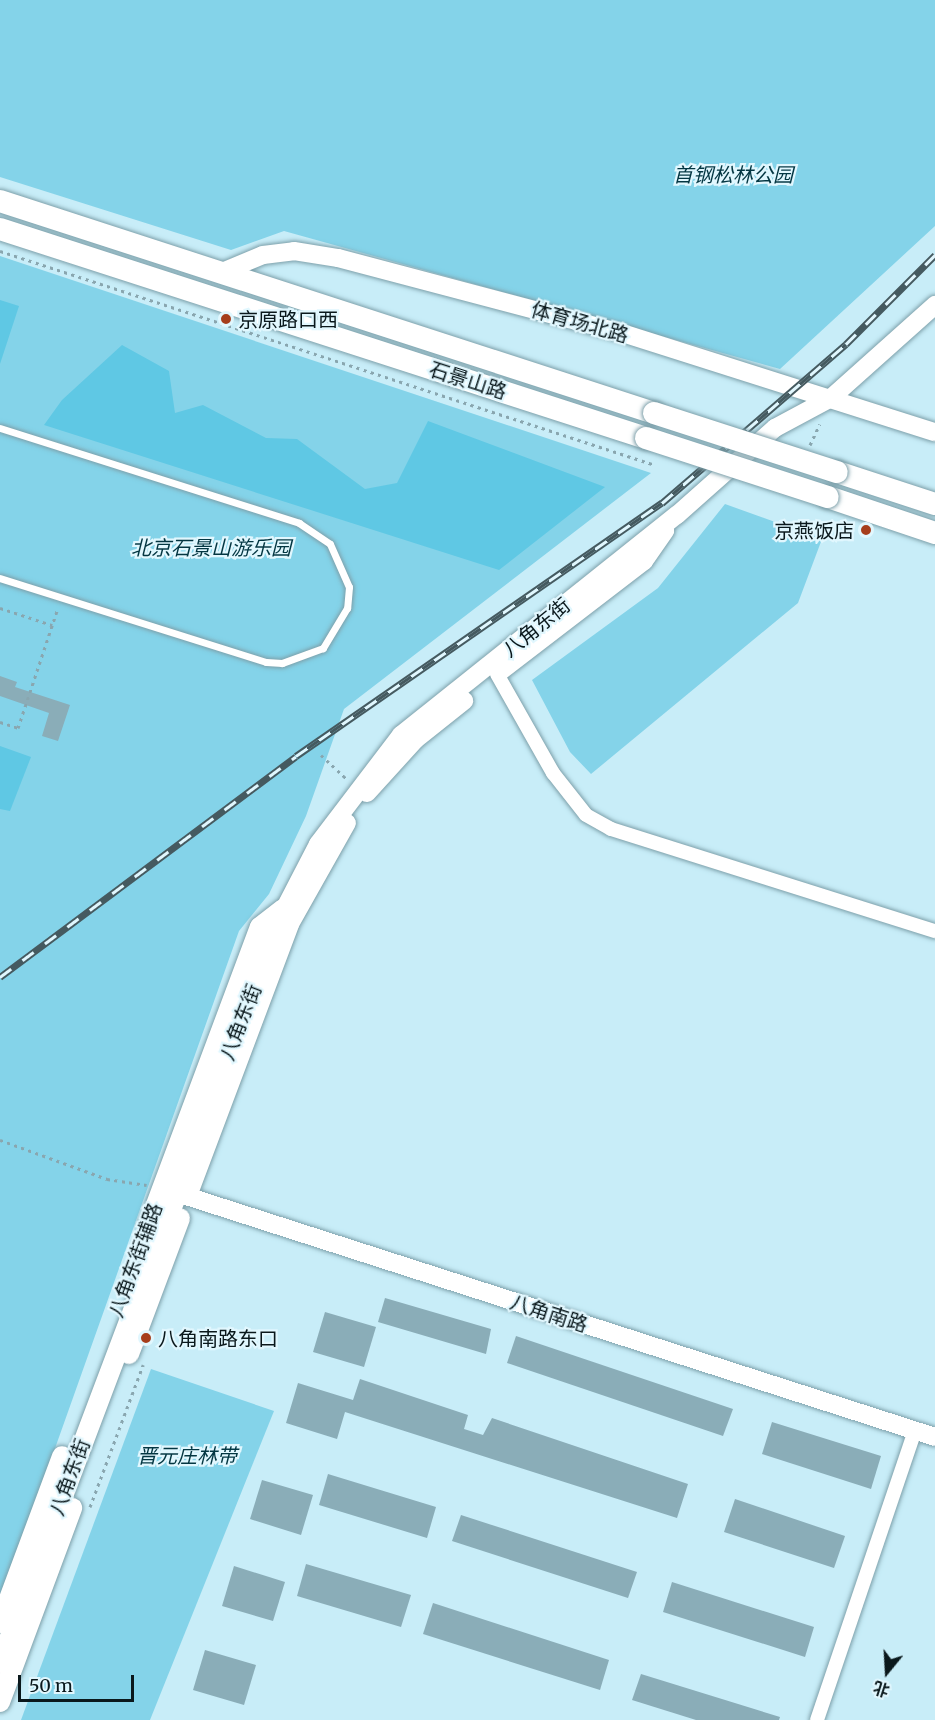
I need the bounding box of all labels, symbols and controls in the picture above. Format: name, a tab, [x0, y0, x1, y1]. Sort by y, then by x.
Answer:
park label: 首钢松林公园	[673, 162, 793, 186]
street label: 体育场北路	[529, 297, 631, 347]
place label: 京原路口西	[238, 307, 338, 331]
marker: 京原路口西	[219, 312, 233, 326]
street label: 石景山路	[426, 356, 510, 404]
place label: 京燕饭店	[774, 518, 854, 542]
marker: 京燕饭店	[859, 523, 873, 537]
park label: 北京石景山游乐园	[131, 535, 291, 559]
street label: 八角东街	[497, 593, 575, 661]
street label: 八角东街	[214, 980, 266, 1064]
street label: 八角东街辅路	[103, 1200, 167, 1320]
street label: 八角南路	[507, 1289, 591, 1337]
place label: 八角南路东口	[158, 1326, 278, 1350]
marker: 八角南路东口	[139, 1331, 153, 1345]
street label: 八角东街	[44, 1435, 94, 1519]
park label: 晋元庄林带	[137, 1443, 237, 1467]
north arrow	[857, 1642, 917, 1702]
scale bar	[21, 1663, 136, 1701]
text: 50 m	[29, 1674, 73, 1697]
text: 北	[871, 1677, 892, 1701]

